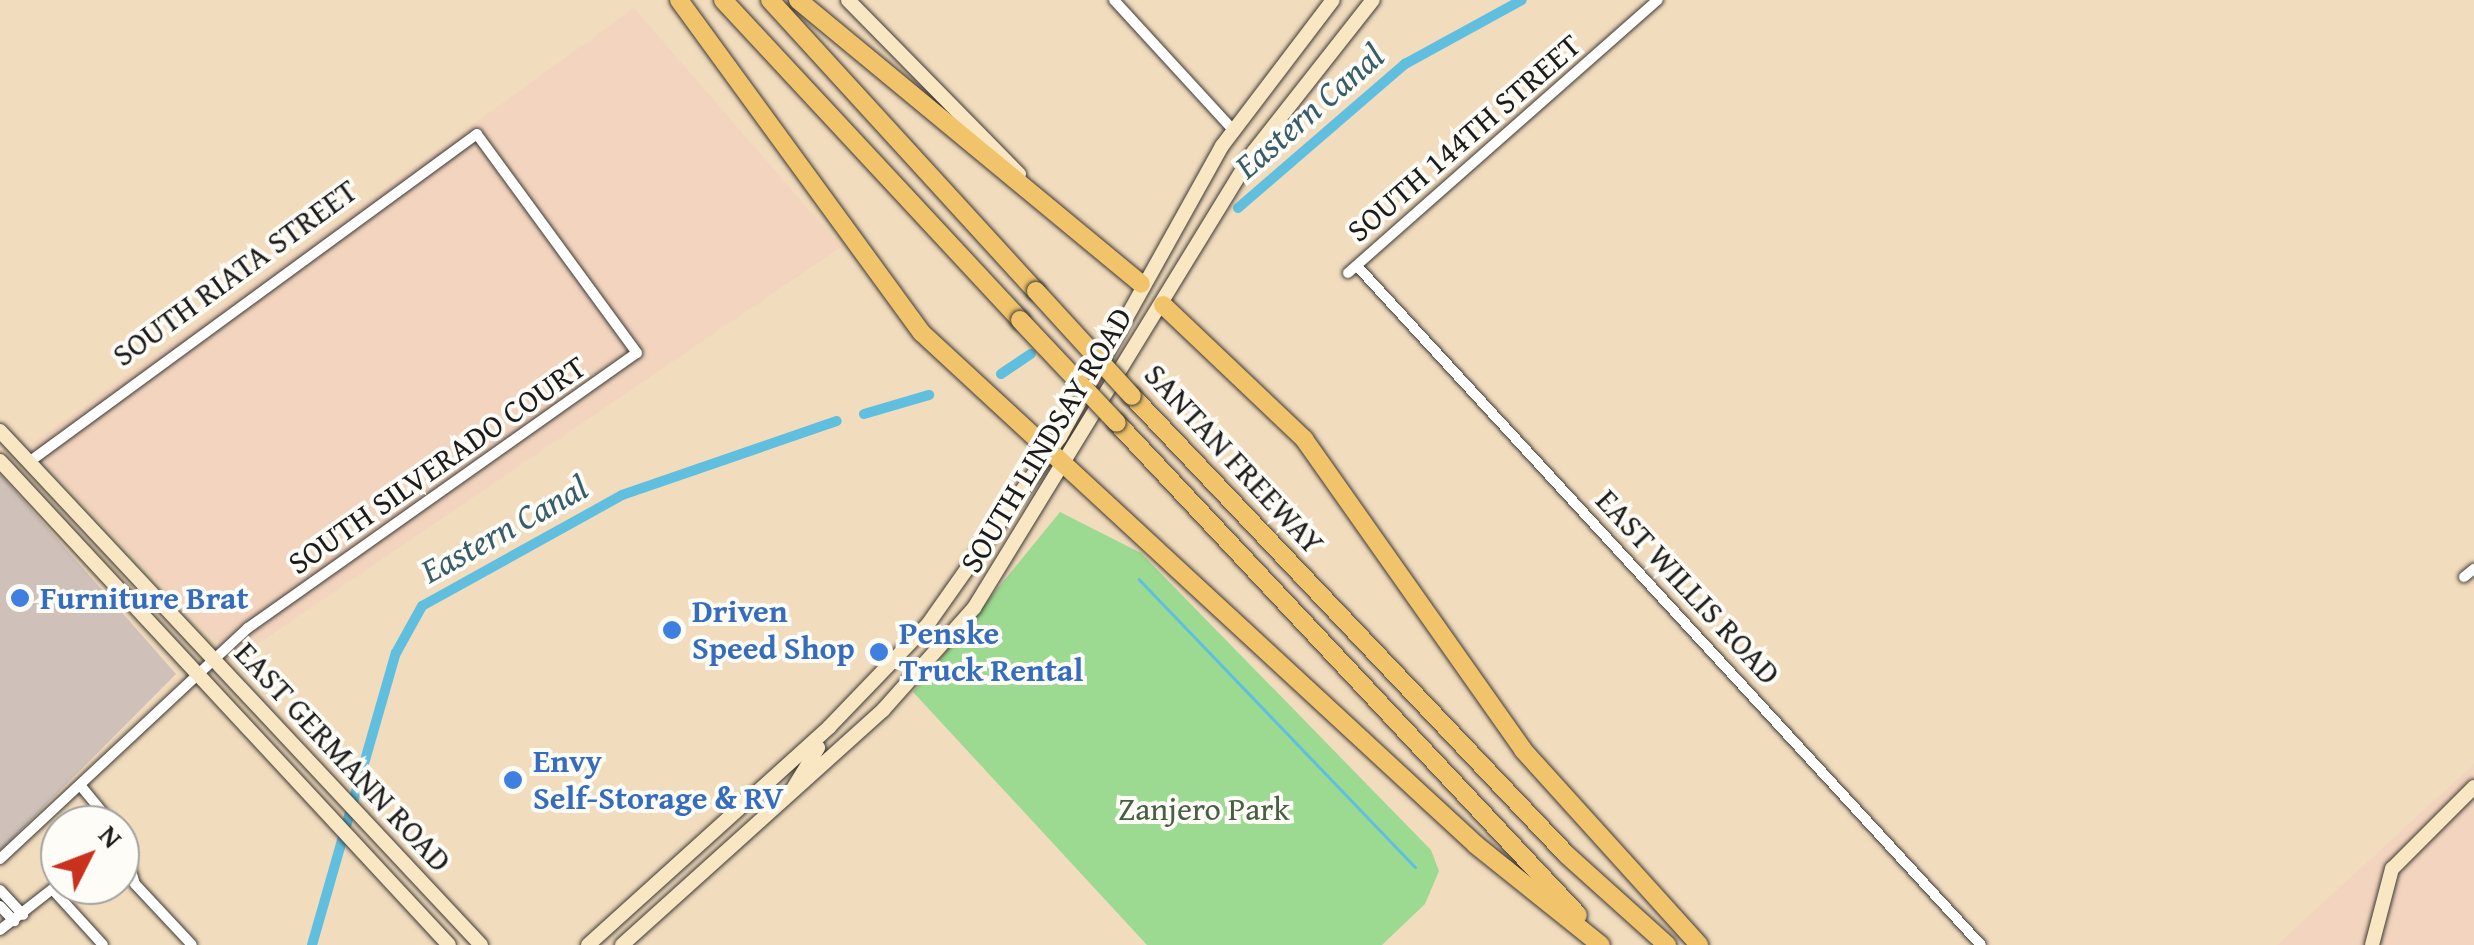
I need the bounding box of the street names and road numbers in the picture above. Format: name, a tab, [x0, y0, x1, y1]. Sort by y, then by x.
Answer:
street label: SOUTH 144TH STREET	[1339, 26, 1589, 250]
street label: SOUTH RIATA STREET	[105, 171, 365, 375]
street label: SOUTH LINDSAY ROAD	[952, 300, 1140, 580]
street label: SOUTH SILVERADO COURT	[281, 347, 593, 583]
street label: SANTAN FREEWAY	[1136, 356, 1332, 562]
street label: EAST WILLIS ROAD	[1588, 481, 1788, 693]
street label: EAST GERMANN ROAD	[227, 634, 459, 880]

